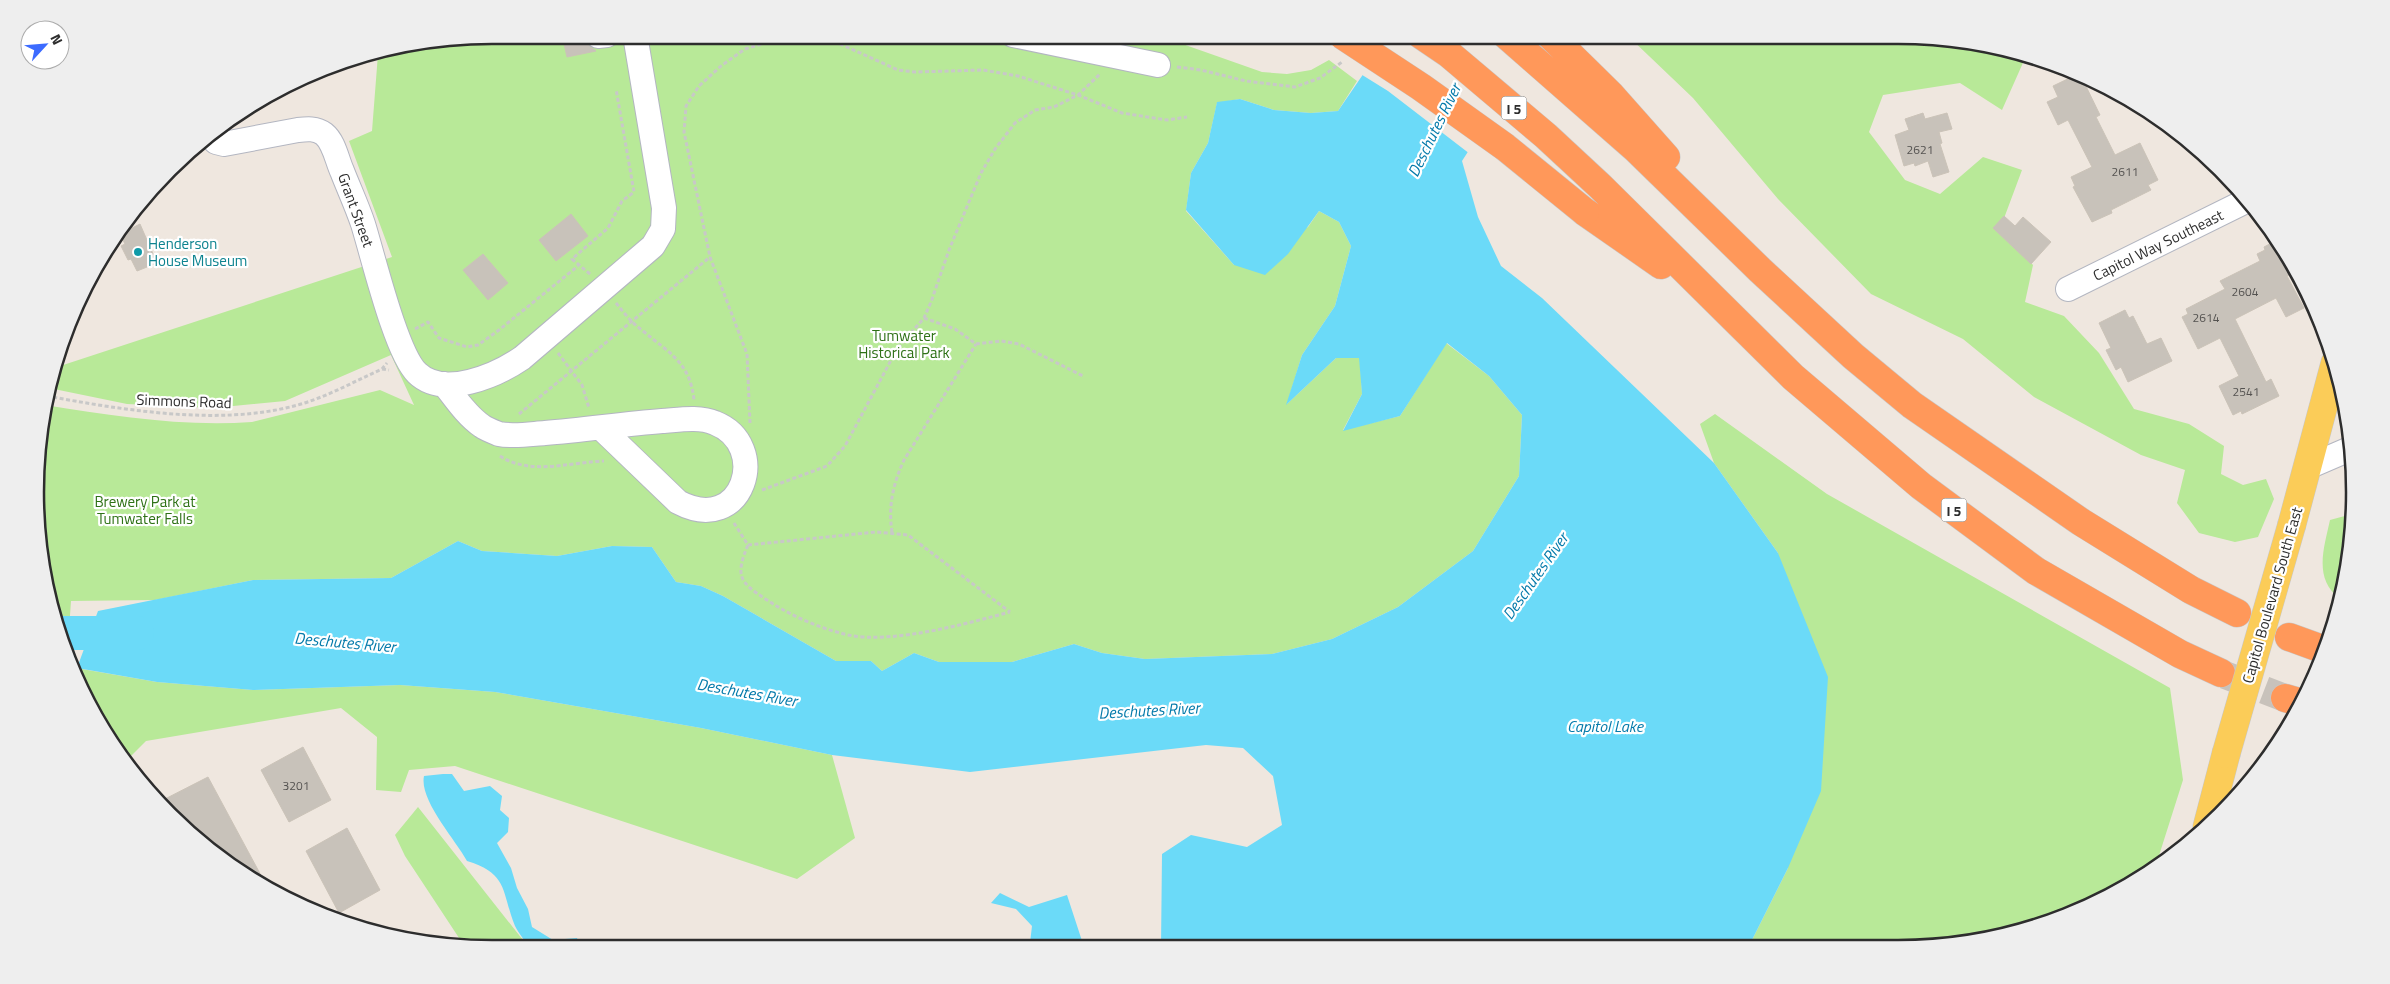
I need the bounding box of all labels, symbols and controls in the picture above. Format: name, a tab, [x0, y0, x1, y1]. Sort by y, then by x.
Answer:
north arrow	[20, 20, 70, 70]
text: N	[46, 30, 69, 48]
water label: Deschutes River	[1401, 78, 1468, 181]
road number: I 5	[1502, 96, 1526, 120]
house number: 2621	[1907, 140, 1933, 159]
house number: 2611	[2112, 162, 2138, 181]
street label: Grant Street	[332, 170, 380, 251]
street label: Capitol Way Southeast	[2089, 203, 2228, 287]
place label: Henderson House Museum	[148, 232, 247, 272]
marker: Henderson House Museum	[132, 246, 144, 258]
house number: 2604	[2232, 282, 2259, 301]
house number: 2614	[2193, 308, 2220, 327]
park label: Tumwater Historical Park	[858, 324, 950, 364]
house number: 2541	[2233, 382, 2259, 401]
street label: Simmons Road	[136, 388, 232, 414]
park label: Brewery Park at Tumwater Falls	[94, 490, 196, 530]
road number: I 5	[1942, 498, 1966, 522]
street label: Capitol Boulevard South East	[2236, 503, 2308, 686]
water label: Deschutes River	[1496, 526, 1575, 624]
water label: Deschutes River	[294, 626, 398, 659]
water label: Deschutes River	[695, 671, 801, 713]
water label: Deschutes River	[1098, 695, 1202, 725]
water label: Capitol Lake	[1567, 714, 1645, 738]
house number: 3201	[283, 776, 309, 795]

